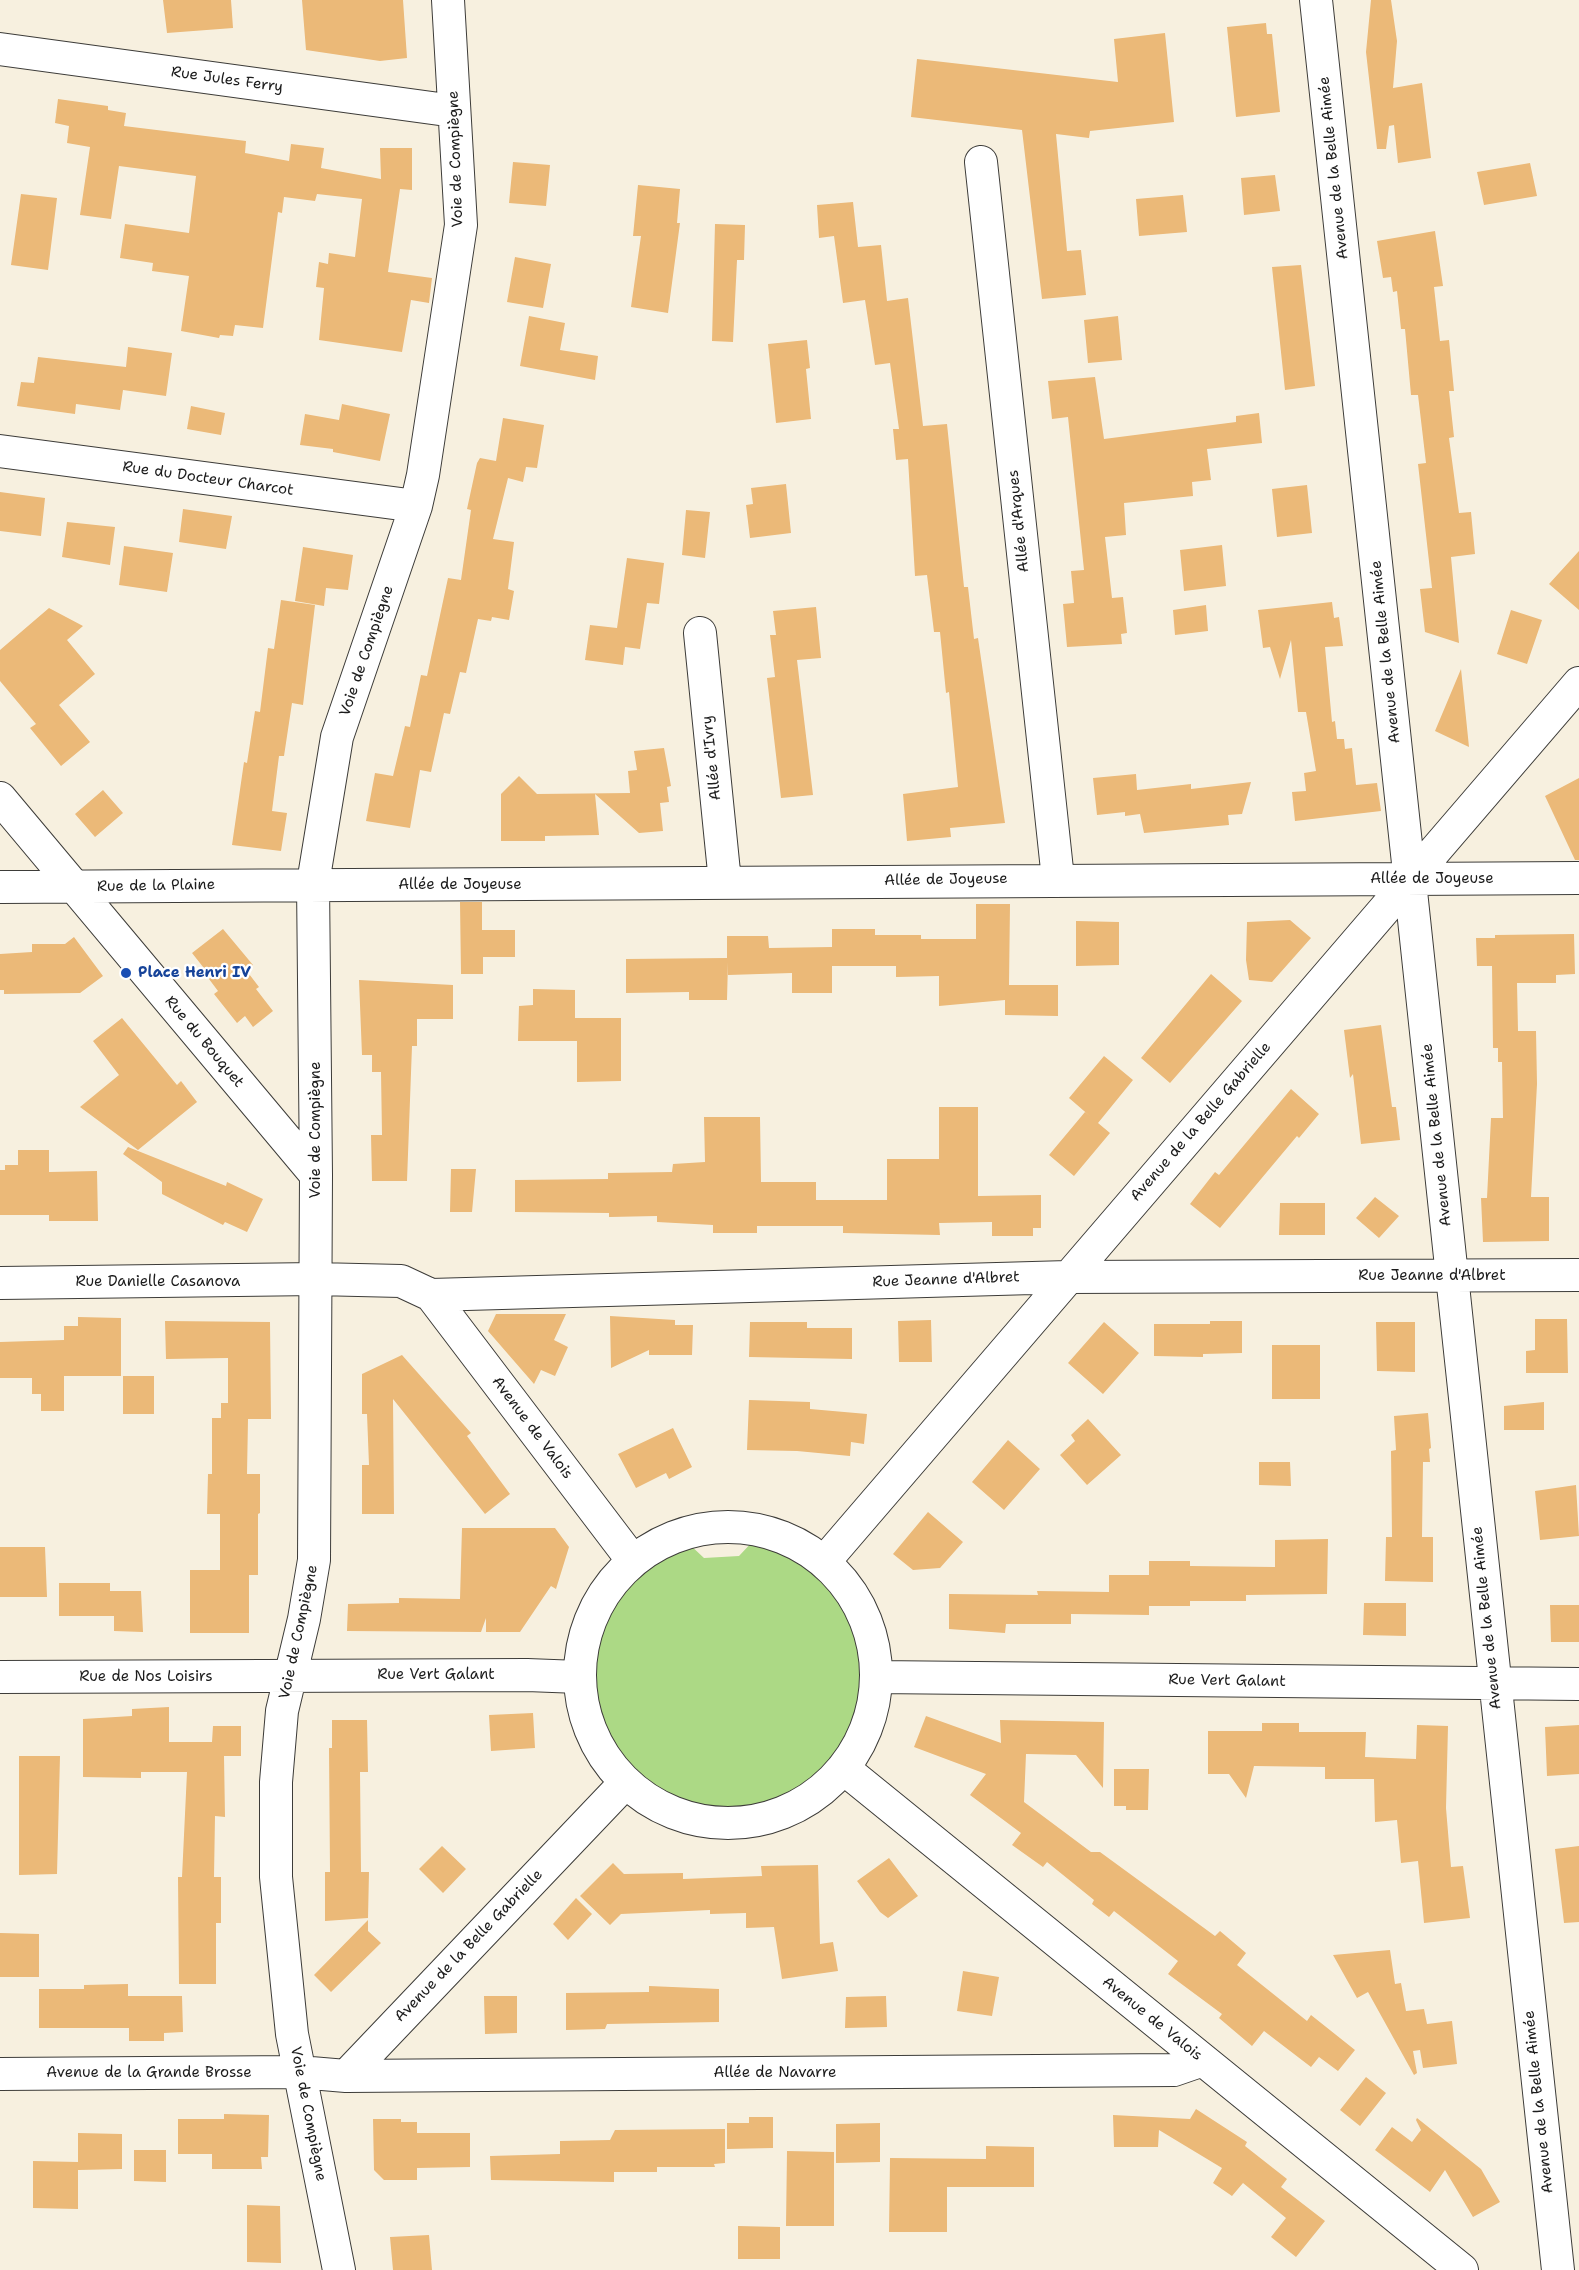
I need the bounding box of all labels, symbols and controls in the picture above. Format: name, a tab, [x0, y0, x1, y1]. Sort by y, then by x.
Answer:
street label: Rue Jules Ferry	[170, 63, 284, 97]
street label: Avenue de la Belle Aimée	[1315, 76, 1353, 260]
street label: Voie de Compiègne	[445, 90, 467, 228]
street label: Rue du Docteur Charcot	[121, 458, 295, 500]
street label: Allée d'Arques	[1005, 469, 1033, 573]
street label: Avenue de la Belle Aimée	[1367, 560, 1405, 744]
street label: Voie de Compiègne	[336, 583, 398, 719]
street label: Allée d'Ivry	[699, 715, 725, 801]
street label: Allée de Joyeuse	[884, 870, 1008, 890]
street label: Allée de Joyeuse	[1370, 870, 1494, 888]
street label: Rue de la Plaine	[97, 876, 215, 896]
street label: Allée de Joyeuse	[398, 876, 522, 894]
place label: Place Henri IV	[138, 964, 251, 982]
marker: Place Henri IV	[119, 966, 133, 980]
street label: Rue du Bouquet	[161, 993, 247, 1091]
street label: Avenue de la Belle Gabrielle	[1127, 1039, 1275, 1205]
street label: Avenue de la Belle Aimée	[1418, 1043, 1456, 1227]
street label: Voie de Compiègne	[307, 1062, 325, 1198]
street label: Rue Jeanne d'Albret	[1358, 1267, 1506, 1285]
street label: Rue Jeanne d'Albret	[872, 1268, 1020, 1292]
street label: Rue Danielle Casanova	[76, 1273, 240, 1291]
street label: Avenue de Valois	[488, 1373, 576, 1483]
street label: Avenue de la Belle Aimée	[1468, 1526, 1506, 1710]
street label: Voie de Compiègne	[276, 1563, 322, 1701]
street label: Rue Vert Galant	[377, 1666, 495, 1684]
street label: Rue de Nos Loisirs	[79, 1668, 213, 1686]
street label: Rue Vert Galant	[1168, 1671, 1286, 1691]
street label: Avenue de la Belle Gabrielle	[391, 1866, 547, 2026]
street label: Avenue de Valois	[1098, 1973, 1206, 2065]
street label: Avenue de la Belle Aimée	[1520, 2010, 1558, 2194]
street label: Voie de Compiègne	[286, 2045, 330, 2183]
street label: Avenue de la Grande Brosse	[46, 2064, 252, 2082]
street label: Allée de Navarre	[714, 2064, 836, 2082]

